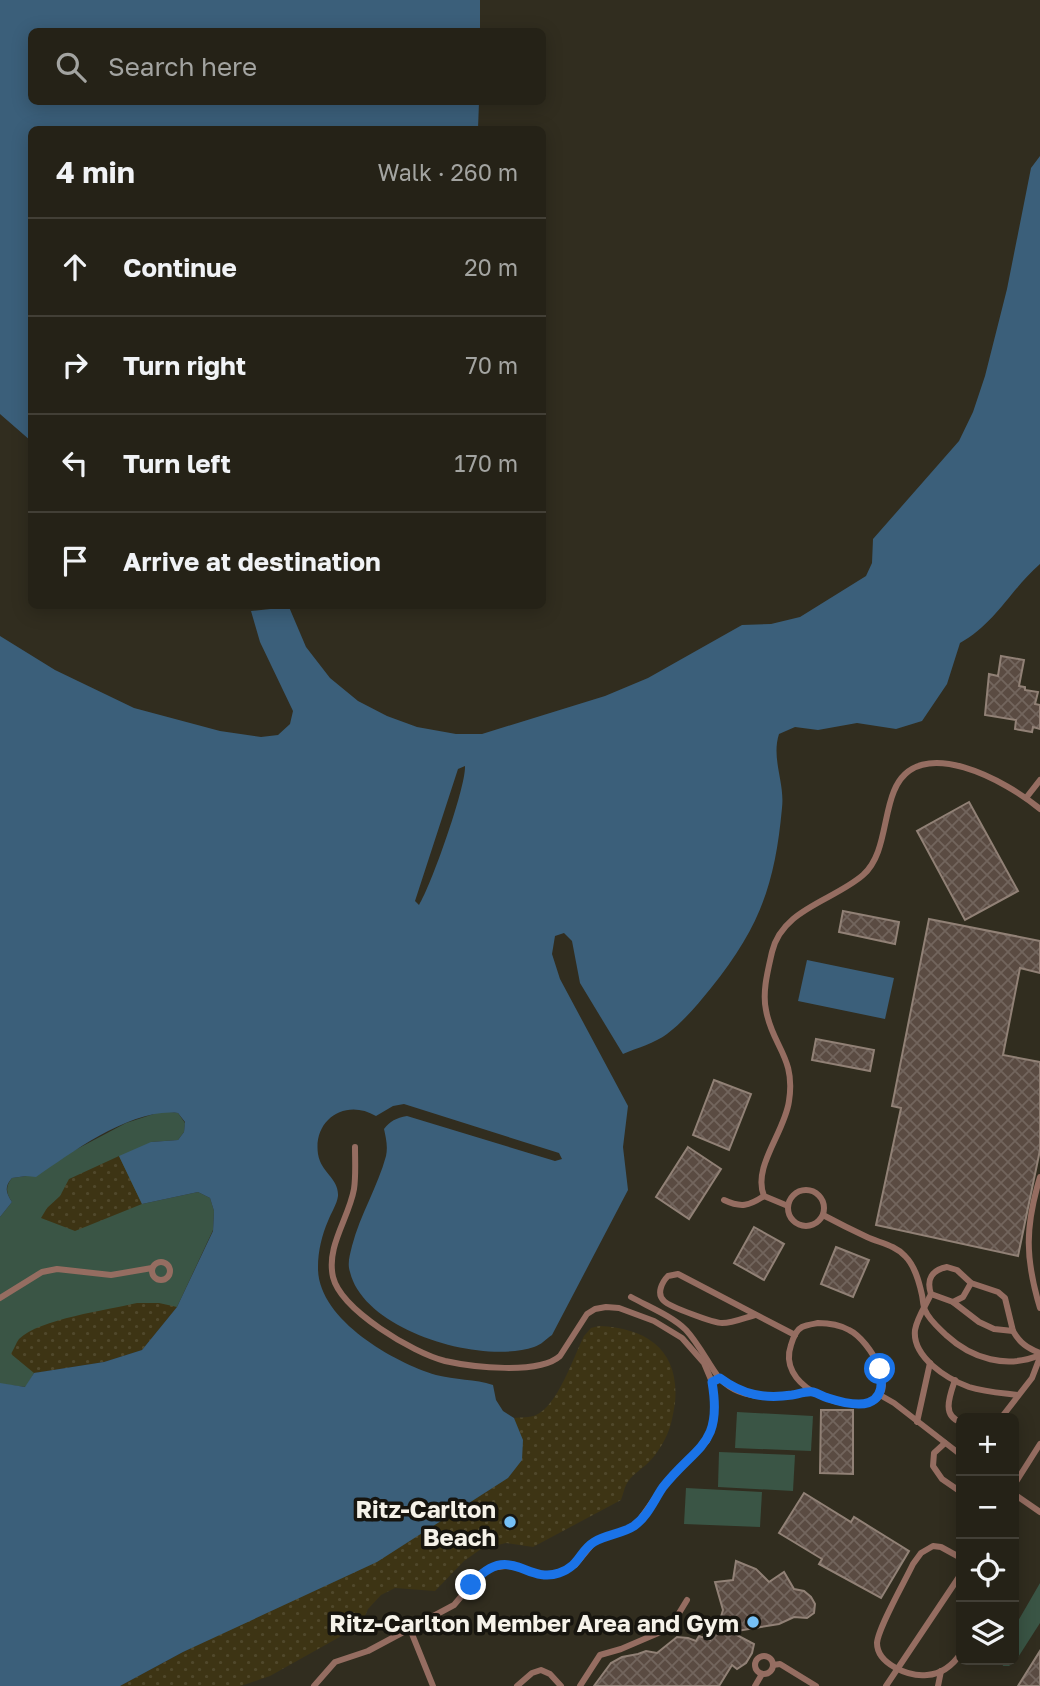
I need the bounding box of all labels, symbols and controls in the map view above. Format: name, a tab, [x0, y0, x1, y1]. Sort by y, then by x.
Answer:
search box	[28, 28, 546, 105]
icon: search	[52, 48, 90, 86]
text: Search here	[108, 51, 257, 82]
text: 4 min	[56, 154, 135, 190]
text: Walk · 260 m	[377, 158, 518, 186]
icon: ahead	[56, 248, 94, 286]
text: Continue	[123, 252, 237, 283]
text: 20 m	[464, 253, 518, 281]
icon: right	[56, 346, 94, 384]
text: Turn right	[123, 350, 246, 381]
text: 70 m	[465, 351, 518, 379]
icon: left	[56, 444, 94, 482]
text: Turn left	[123, 448, 231, 479]
text: 170 m	[454, 449, 518, 477]
icon: arrive	[56, 542, 94, 580]
text: Arrive at destination	[123, 546, 381, 577]
route start	[864, 1353, 895, 1384]
map controls	[956, 1413, 1019, 1665]
button: +	[956, 1413, 1019, 1476]
button: −	[956, 1476, 1019, 1539]
place label: Ritz-Carlton Beach	[355, 1494, 496, 1551]
marker: Ritz-Carlton Beach	[502, 1514, 518, 1530]
button: locate	[956, 1539, 1019, 1602]
route end	[455, 1569, 486, 1600]
button: layers	[956, 1602, 1019, 1665]
place label: Ritz-Carlton Member Area and Gym	[329, 1608, 739, 1637]
marker: Ritz-Carlton Member Area and Gym	[745, 1614, 761, 1630]

